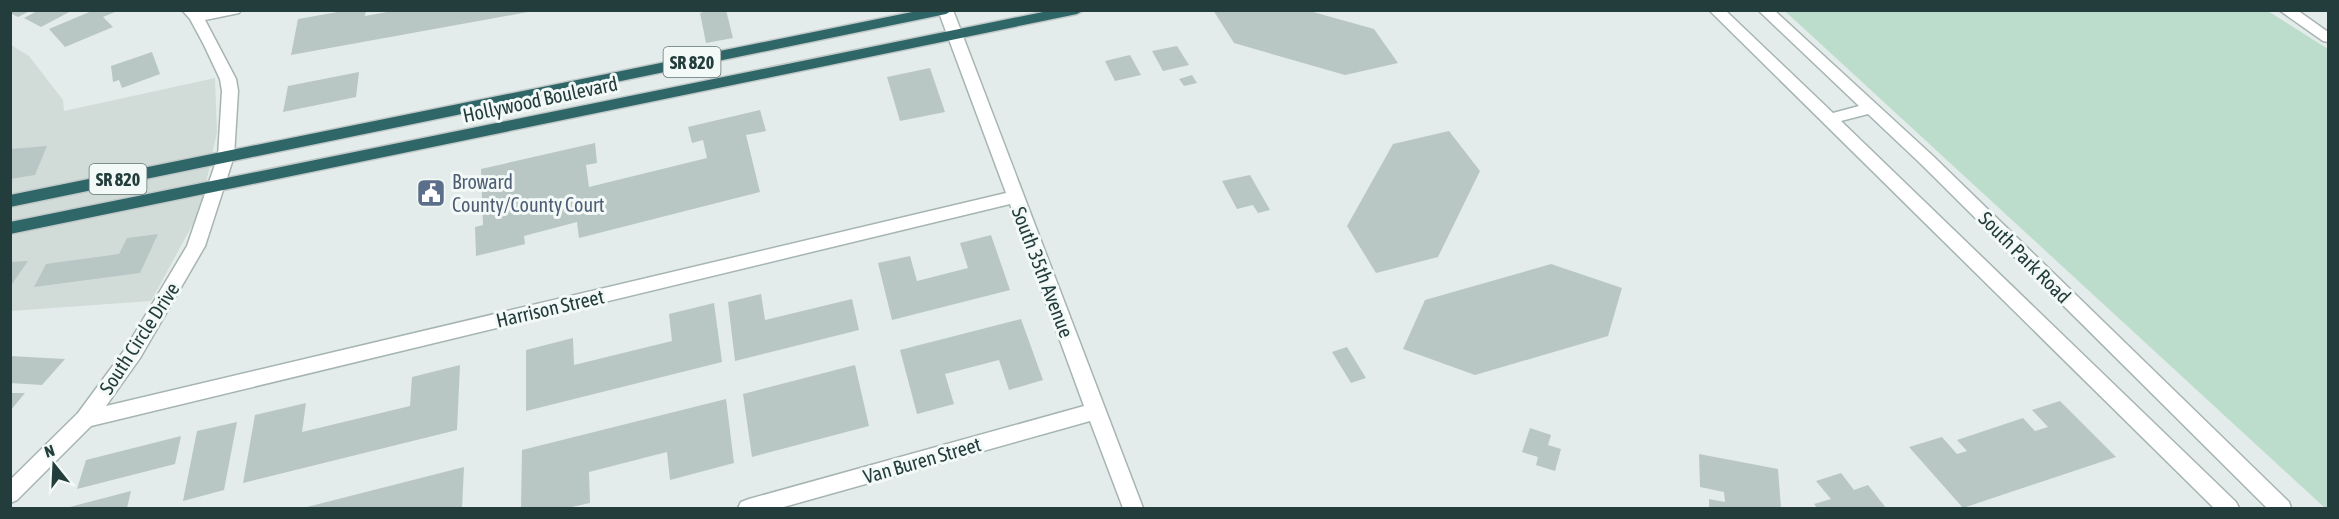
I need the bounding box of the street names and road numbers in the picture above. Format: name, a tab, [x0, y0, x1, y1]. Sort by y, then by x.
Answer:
road number: SR 820	[664, 47, 720, 77]
street label: Hollywood Boulevard	[460, 71, 620, 127]
road number: SR 820	[90, 164, 146, 194]
street label: South 35th Avenue	[1008, 203, 1078, 341]
street label: South Park Road	[1974, 206, 2076, 308]
street label: South Circle Drive	[94, 278, 184, 398]
street label: Harrison Street	[494, 284, 606, 332]
street label: Van Buren Street	[860, 432, 984, 488]

